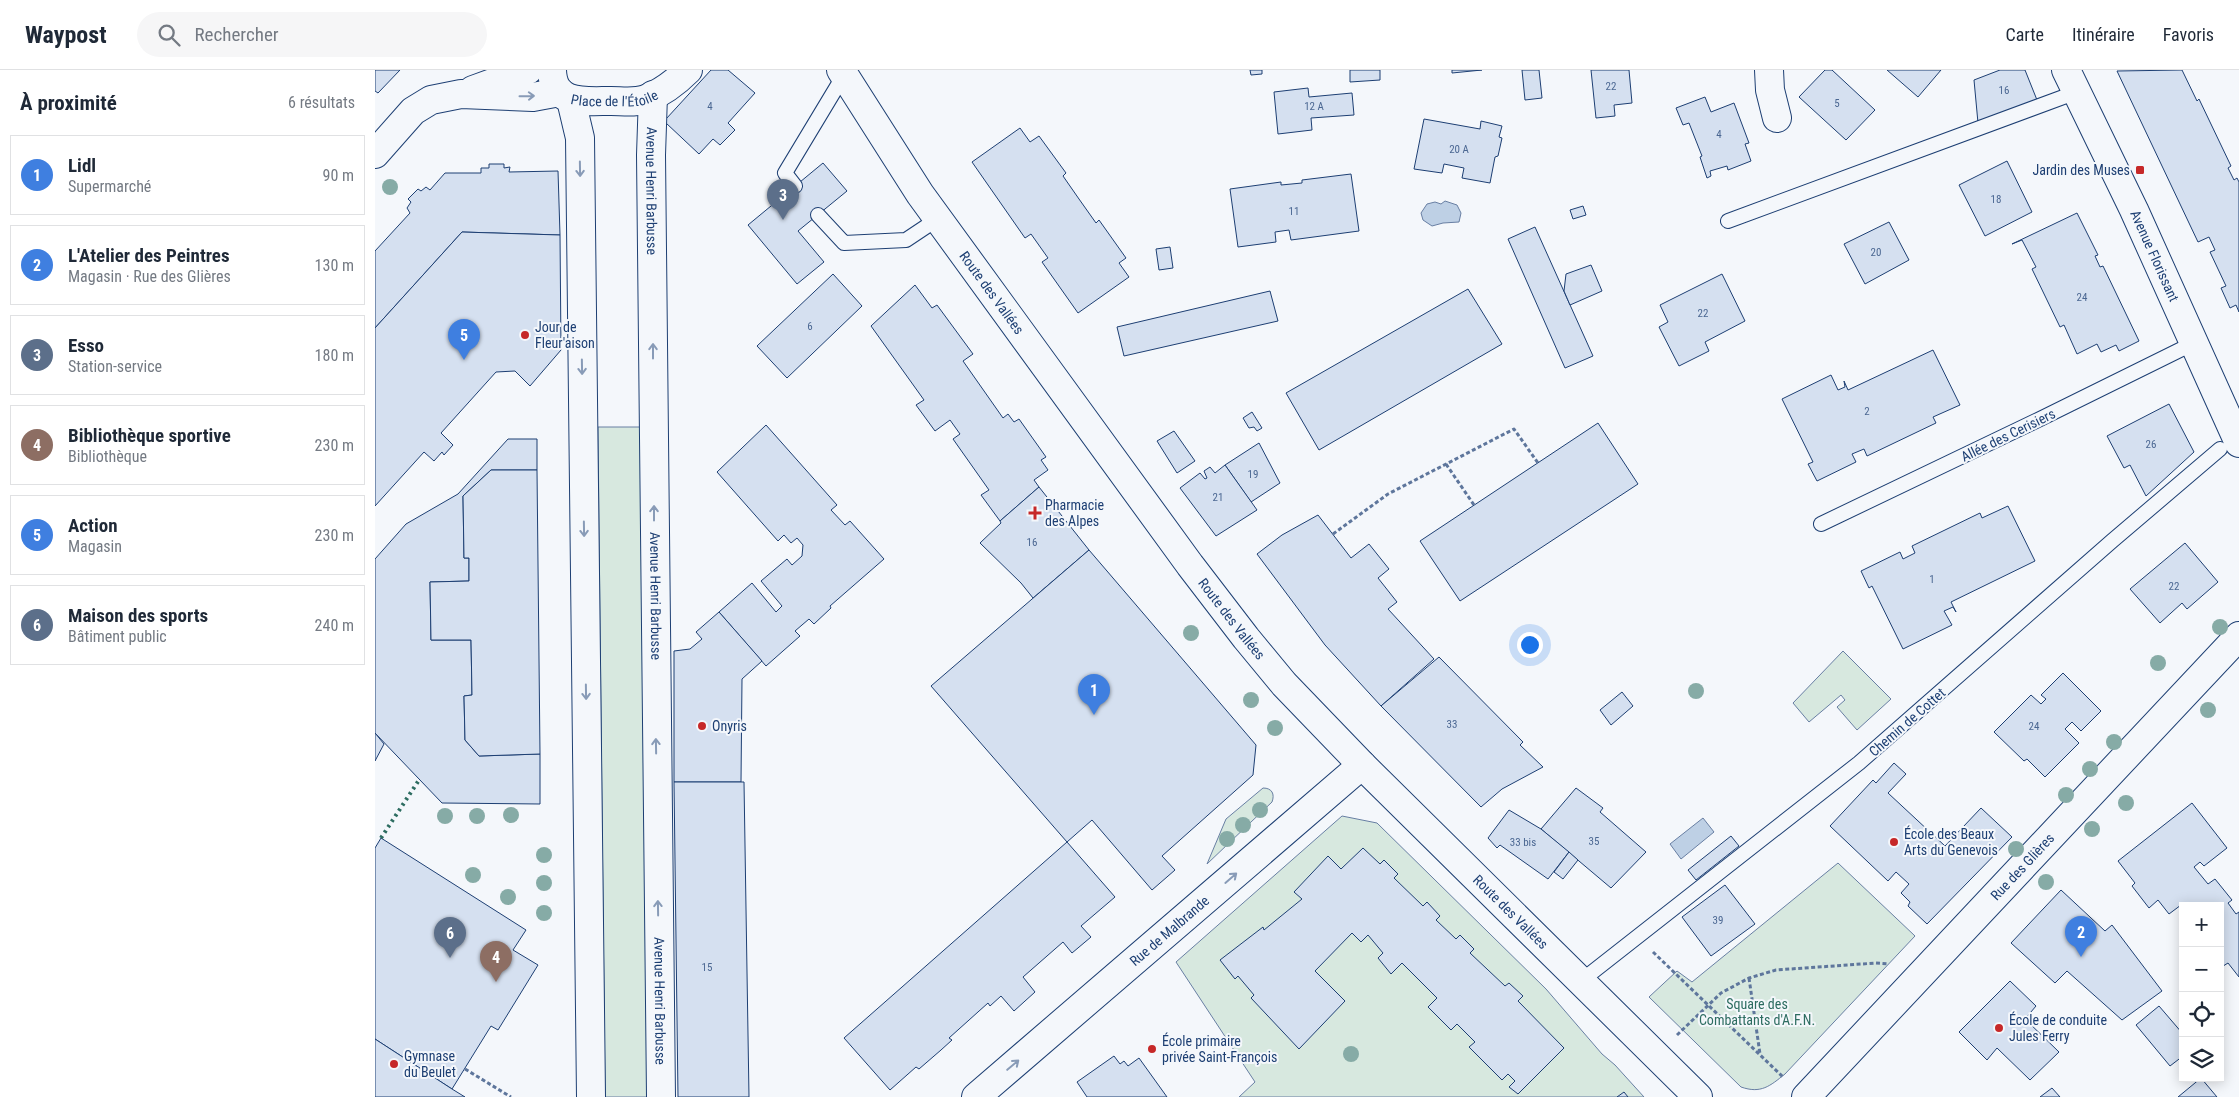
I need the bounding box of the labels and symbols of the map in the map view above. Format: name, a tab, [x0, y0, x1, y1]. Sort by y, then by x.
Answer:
house number: 22	[1606, 80, 1616, 93]
house number: 16	[1999, 84, 2009, 97]
street label: Place de l'Étoile	[569, 86, 661, 110]
one-way arrow	[519, 92, 535, 101]
house number: 5	[1834, 97, 1840, 110]
house number: 4	[707, 100, 713, 113]
house number: 12 A	[1304, 100, 1325, 113]
street label: Avenue Henri Barbusse	[643, 127, 660, 255]
house number: 4	[1716, 128, 1722, 141]
house number: 20 A	[1449, 143, 1470, 156]
one-way arrow	[576, 161, 585, 177]
place label: Jardin des Muses	[2032, 162, 2130, 178]
marker: Jardin des Muses	[2134, 164, 2146, 176]
pin: 3	[767, 179, 799, 220]
house number: 18	[1991, 193, 2001, 206]
house number: 11	[1289, 205, 1299, 218]
street label: Avenue Florissant	[2127, 208, 2182, 304]
house number: 20	[1871, 246, 1881, 259]
street label: Route des Vallées	[956, 248, 1027, 337]
house number: 24	[2077, 291, 2088, 304]
house number: 22	[1698, 307, 1708, 320]
pin: 5	[448, 319, 480, 360]
place label: Jour de Fleur'aison	[535, 319, 595, 351]
house number: 6	[807, 320, 813, 333]
marker: Jour de Fleur'aison	[519, 329, 531, 341]
one-way arrow	[648, 343, 658, 360]
one-way arrow	[578, 359, 587, 375]
house number: 2	[1864, 405, 1870, 418]
street label: Allée des Cerisiers	[1958, 405, 2058, 465]
house number: 26	[2146, 438, 2156, 451]
house number: 19	[1248, 468, 1258, 481]
house number: 21	[1213, 491, 1223, 504]
place label: Pharmacie des Alpes	[1045, 497, 1104, 529]
one-way arrow	[649, 506, 659, 522]
marker: Pharmacie des Alpes	[1029, 507, 1041, 519]
one-way arrow	[579, 521, 589, 537]
street label: Avenue Henri Barbusse	[647, 532, 664, 660]
house number: 16	[1027, 536, 1037, 549]
house number: 1	[1929, 573, 1935, 586]
street label: Route des Vallées	[1195, 575, 1268, 663]
house number: 22	[2169, 580, 2179, 593]
your location	[1517, 632, 1543, 658]
pin: 1	[1078, 674, 1110, 715]
one-way arrow	[581, 684, 591, 700]
street label: Chemin de Cottet	[1866, 685, 1948, 759]
place label: Onyris	[712, 718, 747, 734]
house number: 33	[1447, 718, 1457, 731]
marker: Onyris	[696, 720, 708, 732]
house number: 24	[2029, 720, 2040, 733]
one-way arrow	[652, 738, 661, 754]
place label: École des Beaux Arts du Genevois	[1904, 825, 1998, 858]
street label: Rue des Glières	[1987, 830, 2057, 903]
house number: 35	[1589, 835, 1599, 848]
house number: 33 bis	[1510, 836, 1536, 849]
marker: École des Beaux Arts du Genevois	[1888, 836, 1900, 848]
one-way arrow	[1224, 872, 1237, 883]
street label: Route des Vallées	[1470, 872, 1551, 952]
street label: Rue de Malbrande	[1127, 892, 1212, 969]
one-way arrow	[654, 901, 663, 917]
house number: 39	[1713, 914, 1723, 927]
pin: 2	[2065, 916, 2097, 957]
pin: 6	[434, 917, 466, 958]
street label: Avenue Henri Barbusse	[651, 937, 669, 1065]
pin: 4	[480, 941, 512, 982]
house number: 15	[702, 961, 712, 974]
park label: Square des Combattants d'A.F.N.	[1699, 996, 1815, 1028]
place label: École de conduite Jules Ferry	[2009, 1011, 2107, 1044]
marker: École de conduite Jules Ferry	[1993, 1022, 2005, 1034]
place label: École primaire privée Saint-François	[1162, 1032, 1277, 1065]
marker: École primaire privée Saint-François	[1146, 1043, 1158, 1055]
place label: Gymnase du Beulet	[404, 1048, 456, 1080]
marker: Gymnase du Beulet	[388, 1058, 400, 1070]
one-way arrow	[1006, 1060, 1019, 1071]

